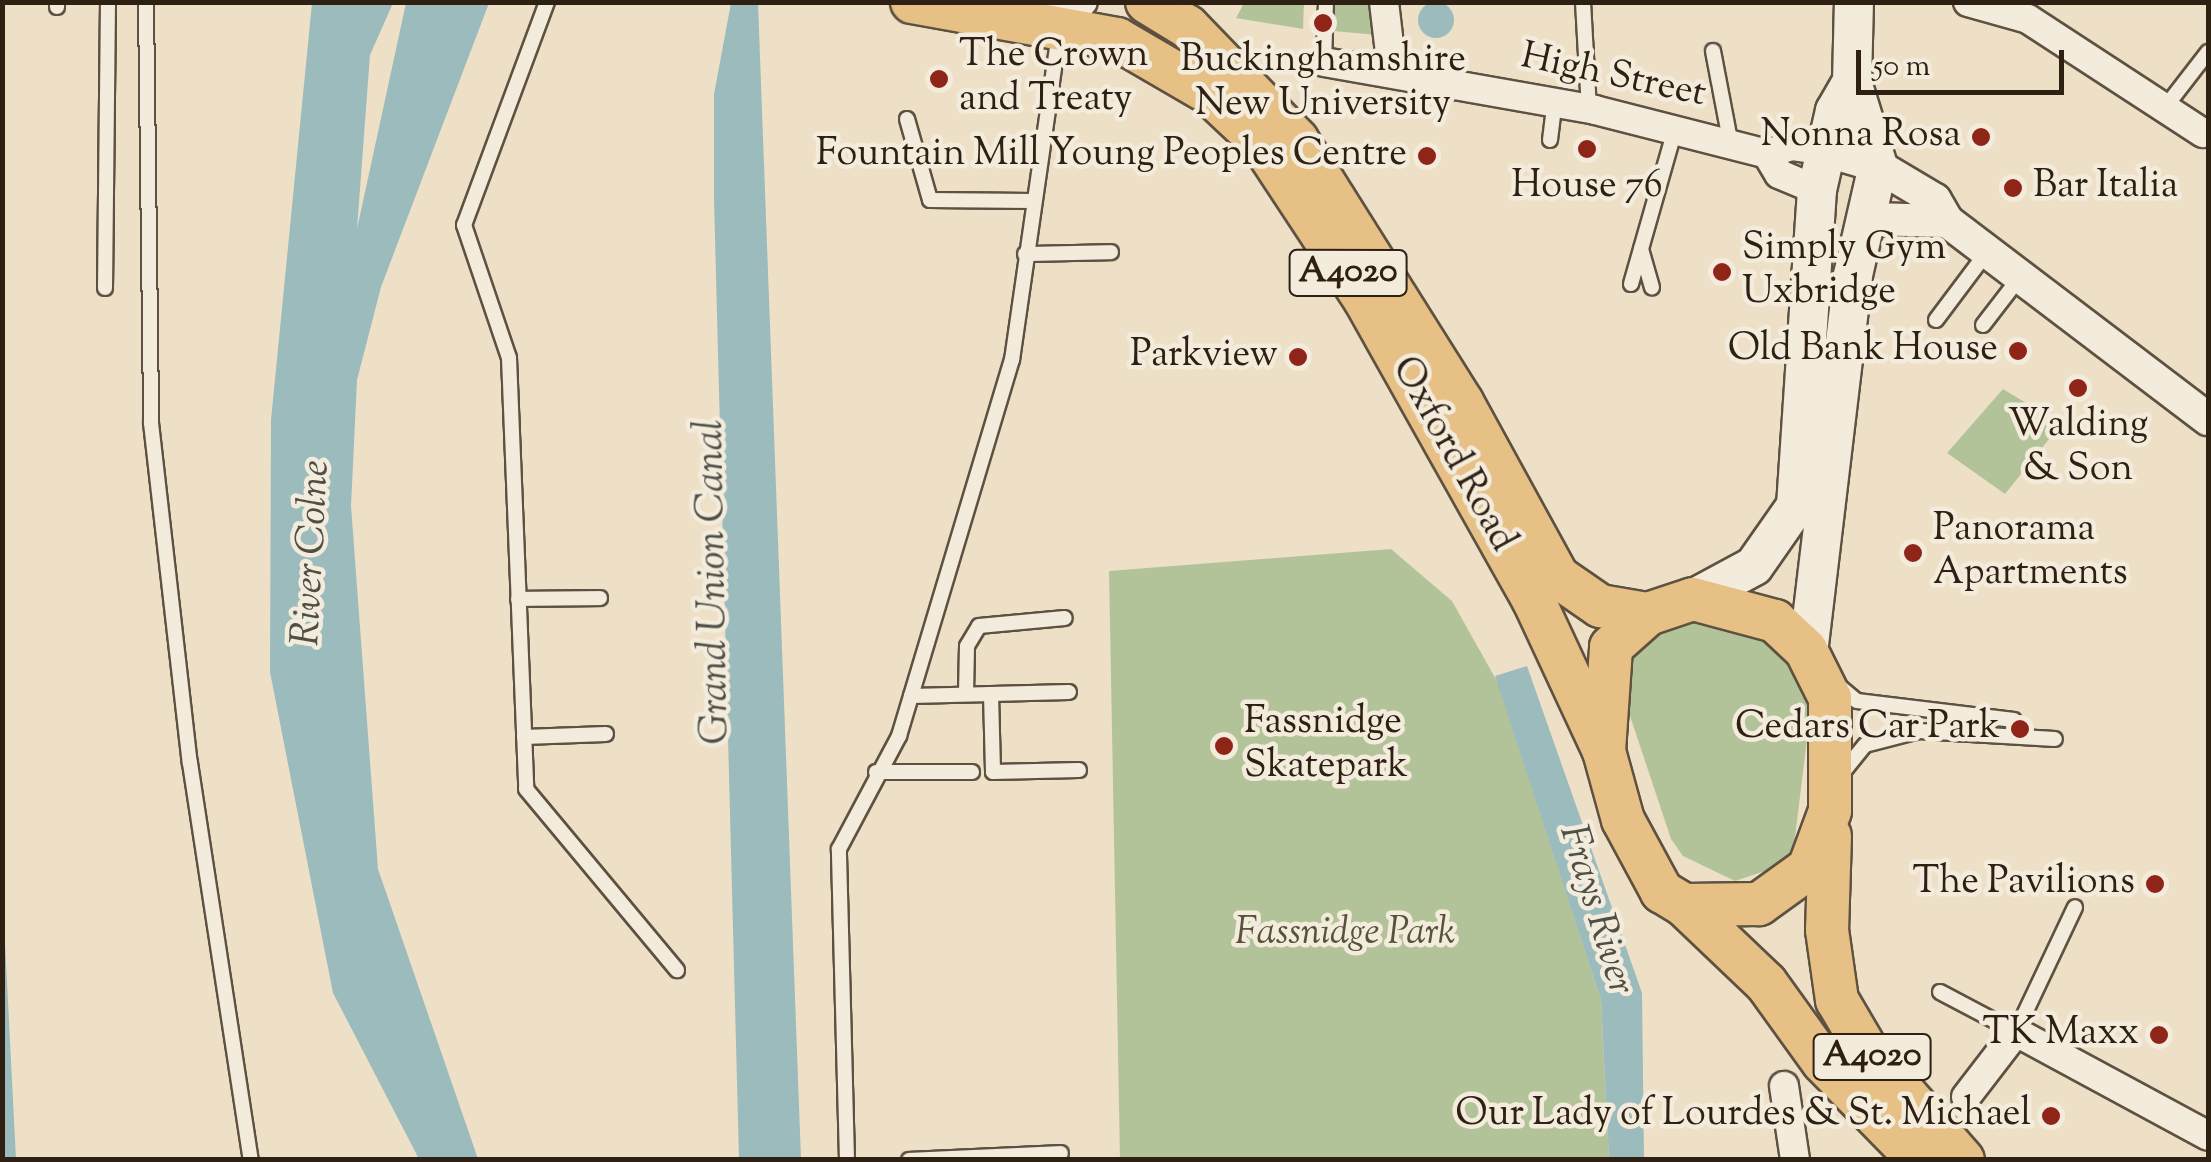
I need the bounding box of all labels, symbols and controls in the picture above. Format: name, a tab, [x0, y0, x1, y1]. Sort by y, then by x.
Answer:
marker: Buckinghamshire New University	[1312, 12, 1334, 34]
scale bar	[1861, 30, 2068, 92]
place label: The Crown and Treaty	[959, 34, 1148, 123]
street label: High Street	[1516, 35, 1710, 119]
place label: Buckinghamshire New University	[1180, 39, 1466, 128]
text: 50 m	[1873, 46, 1930, 89]
marker: The Crown and Treaty	[928, 68, 950, 90]
place label: Nonna Rosa	[1760, 114, 1961, 160]
marker: Nonna Rosa	[1970, 126, 1992, 148]
place label: Fountain Mill Young Peoples Centre	[816, 133, 1407, 179]
marker: House 76	[1576, 138, 1598, 160]
marker: Fountain Mill Young Peoples Centre	[1416, 145, 1438, 167]
place label: House 76	[1511, 165, 1663, 211]
place label: Bar Italia	[2033, 165, 2178, 211]
marker: Bar Italia	[2002, 177, 2024, 199]
place label: Simply Gym Uxbridge	[1742, 227, 1946, 316]
road number: A4020	[1288, 243, 1408, 303]
marker: Simply Gym Uxbridge	[1711, 261, 1733, 283]
place label: Old Bank House	[1728, 328, 1998, 374]
place label: Parkview	[1130, 334, 1278, 380]
marker: Old Bank House	[2007, 340, 2029, 362]
marker: Parkview	[1287, 346, 1309, 368]
street label: Oxford Road	[1380, 350, 1524, 560]
marker: Walding & Son	[2067, 377, 2089, 399]
place label: Walding & Son	[2008, 404, 2148, 494]
water label: Grand Union Canal	[688, 419, 742, 745]
water label: River Colne	[284, 459, 342, 647]
place label: Panorama Apartments	[1933, 508, 2128, 598]
marker: Panorama Apartments	[1902, 542, 1924, 564]
place label: Fassnidge Skatepark	[1244, 701, 1408, 791]
place label: Cedars Car Park	[1735, 706, 2000, 752]
marker: Cedars Car Park	[2009, 718, 2031, 740]
marker: Fassnidge Skatepark	[1213, 735, 1235, 757]
water label: Frays River	[1546, 819, 1644, 1001]
place label: The Pavilions	[1913, 861, 2135, 907]
marker: The Pavilions	[2144, 873, 2166, 895]
park label: Fassnidge Park	[1235, 912, 1455, 958]
place label: TK Maxx	[1983, 1012, 2139, 1058]
marker: TK Maxx	[2148, 1024, 2170, 1046]
road number: A4020	[1812, 1027, 1932, 1087]
place label: Our Lady of Lourdes & St. Michael	[1455, 1093, 2031, 1139]
marker: Our Lady of Lourdes & St. Michael	[2040, 1105, 2062, 1127]

